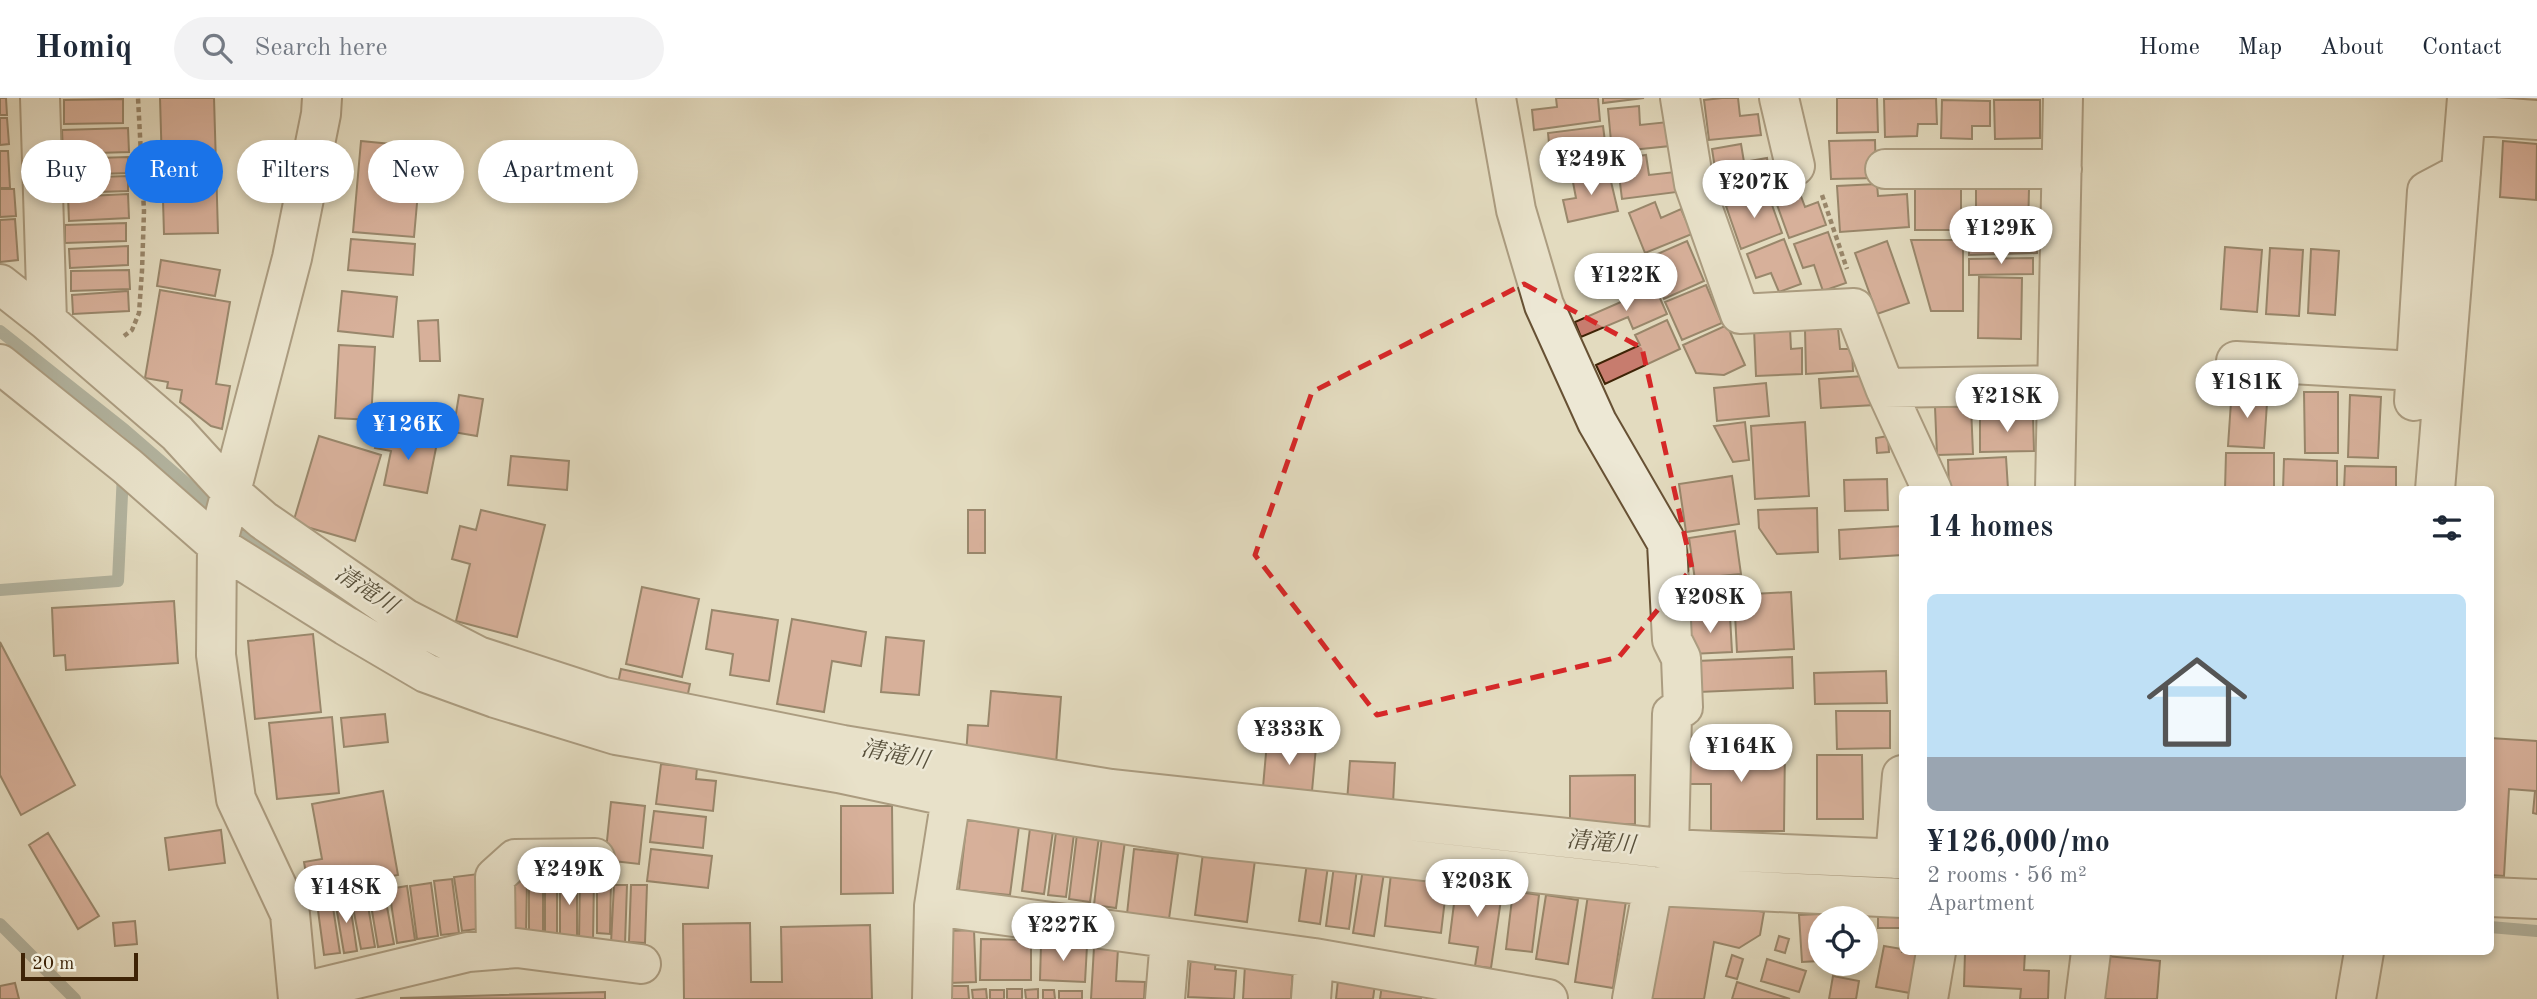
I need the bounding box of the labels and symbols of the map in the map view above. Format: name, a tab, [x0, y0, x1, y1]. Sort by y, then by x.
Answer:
pin: ¥249K	[1542, 138, 1640, 197]
pin: ¥207K	[1705, 160, 1803, 220]
pin: ¥129K	[1952, 206, 2050, 266]
pin: ¥122K	[1577, 254, 1675, 313]
pin: ¥181K	[2198, 360, 2296, 420]
pin: ¥218K	[1958, 374, 2056, 434]
pin: ¥126K	[359, 402, 457, 462]
water label: 清滝川	[331, 560, 405, 620]
pin: ¥208K	[1661, 575, 1759, 635]
pin: ¥333K	[1240, 708, 1338, 767]
pin: ¥164K	[1692, 724, 1790, 784]
water label: 清滝川	[859, 735, 934, 773]
water label: 清滝川	[1566, 827, 1640, 858]
pin: ¥249K	[520, 848, 618, 907]
pin: ¥203K	[1428, 860, 1526, 919]
pin: ¥148K	[297, 866, 395, 925]
pin: ¥227K	[1014, 904, 1112, 963]
scale bar	[21, 950, 138, 982]

